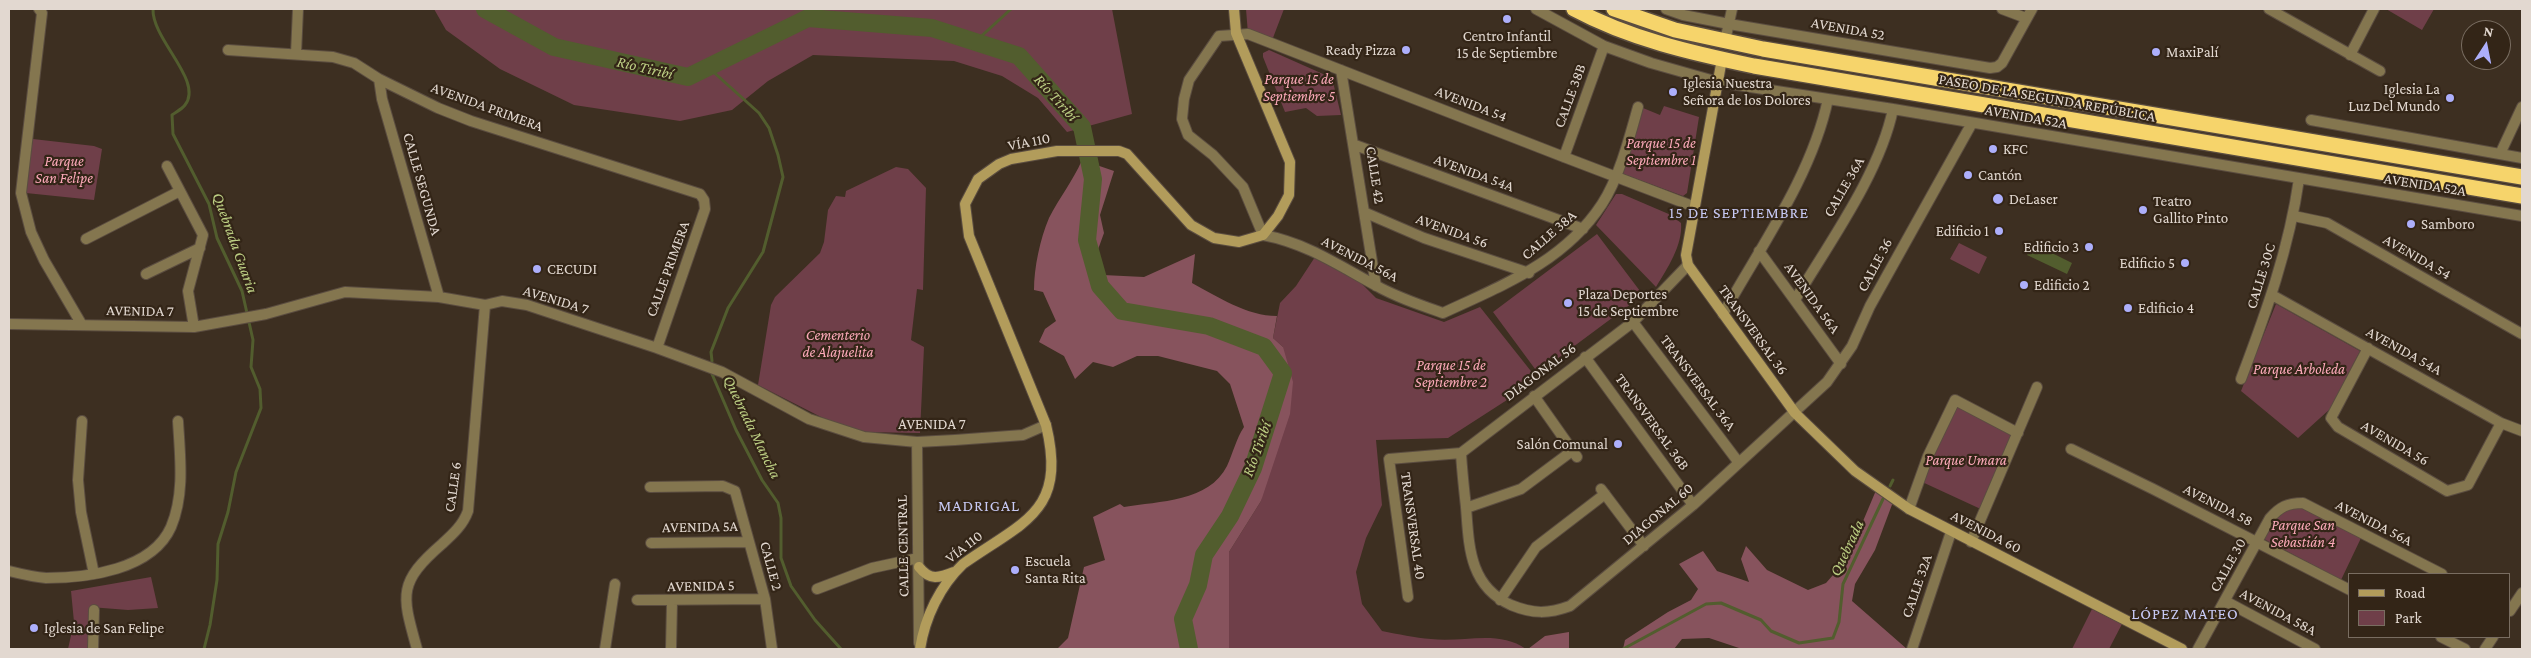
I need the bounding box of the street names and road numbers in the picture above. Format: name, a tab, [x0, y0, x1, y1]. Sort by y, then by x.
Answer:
street label: AVENIDA 52	[1810, 14, 1886, 44]
street label: CALLE 38B	[1550, 62, 1590, 130]
street label: PASEO DE LA SEGUNDA REPÚBLICA	[1937, 70, 2157, 126]
street label: AVENIDA PRIMERA	[428, 78, 546, 136]
street label: AVENIDA 54	[1433, 82, 1509, 126]
street label: AVENIDA 52A	[1984, 101, 2068, 133]
street label: VÍA 110	[1006, 129, 1052, 155]
street label: CALLE SEGUNDA	[399, 131, 445, 237]
street label: CALLE 42	[1362, 145, 1388, 205]
street label: AVENIDA 54A	[1432, 150, 1516, 196]
street label: CALLE 36A	[1820, 154, 1868, 220]
street label: AVENIDA 52A	[2383, 170, 2467, 200]
street label: CALLE 38A	[1518, 206, 1580, 264]
street label: AVENIDA 56	[1414, 210, 1490, 252]
street label: CALLE PRIMERA	[642, 219, 694, 319]
street label: AVENIDA 54	[2380, 230, 2454, 284]
street label: AVENIDA 56A	[1319, 232, 1401, 286]
street label: CALLE 36	[1853, 235, 1897, 295]
street label: CALLE 30C	[2243, 241, 2279, 311]
street label: AVENIDA 56A	[1780, 259, 1844, 337]
street label: AVENIDA 7	[521, 282, 591, 318]
street label: TRANSVERSAL 36	[1714, 282, 1792, 378]
street label: AVENIDA 7	[106, 301, 174, 321]
street label: AVENIDA 54A	[2363, 323, 2445, 379]
street label: TRANSVERSAL 36A	[1656, 332, 1740, 434]
street label: DIAGONAL 56	[1500, 339, 1580, 405]
street label: TRANSVERSAL 36B	[1611, 370, 1693, 474]
street label: AVENIDA 7	[898, 415, 966, 433]
street label: AVENIDA 56	[2358, 416, 2432, 470]
street label: CALLE 6	[441, 461, 465, 513]
street label: TRANSVERSAL 40	[1397, 471, 1429, 581]
street label: DIAGONAL 60	[1619, 479, 1697, 549]
street label: AVENIDA 58	[2180, 480, 2256, 530]
street label: CALLE CENTRAL	[893, 495, 913, 597]
street label: AVENIDA 56A	[2333, 496, 2415, 550]
street label: AVENIDA 60	[1948, 507, 2024, 557]
street label: AVENIDA 5A	[662, 517, 738, 537]
street label: VÍA 110	[942, 527, 986, 567]
street label: CALLE 30	[2206, 535, 2250, 595]
street label: CALLE 2	[756, 539, 786, 593]
street label: CALLE 32A	[1898, 552, 1936, 620]
street label: AVENIDA 5	[667, 576, 735, 596]
street label: AVENIDA 58A	[2237, 584, 2319, 640]

